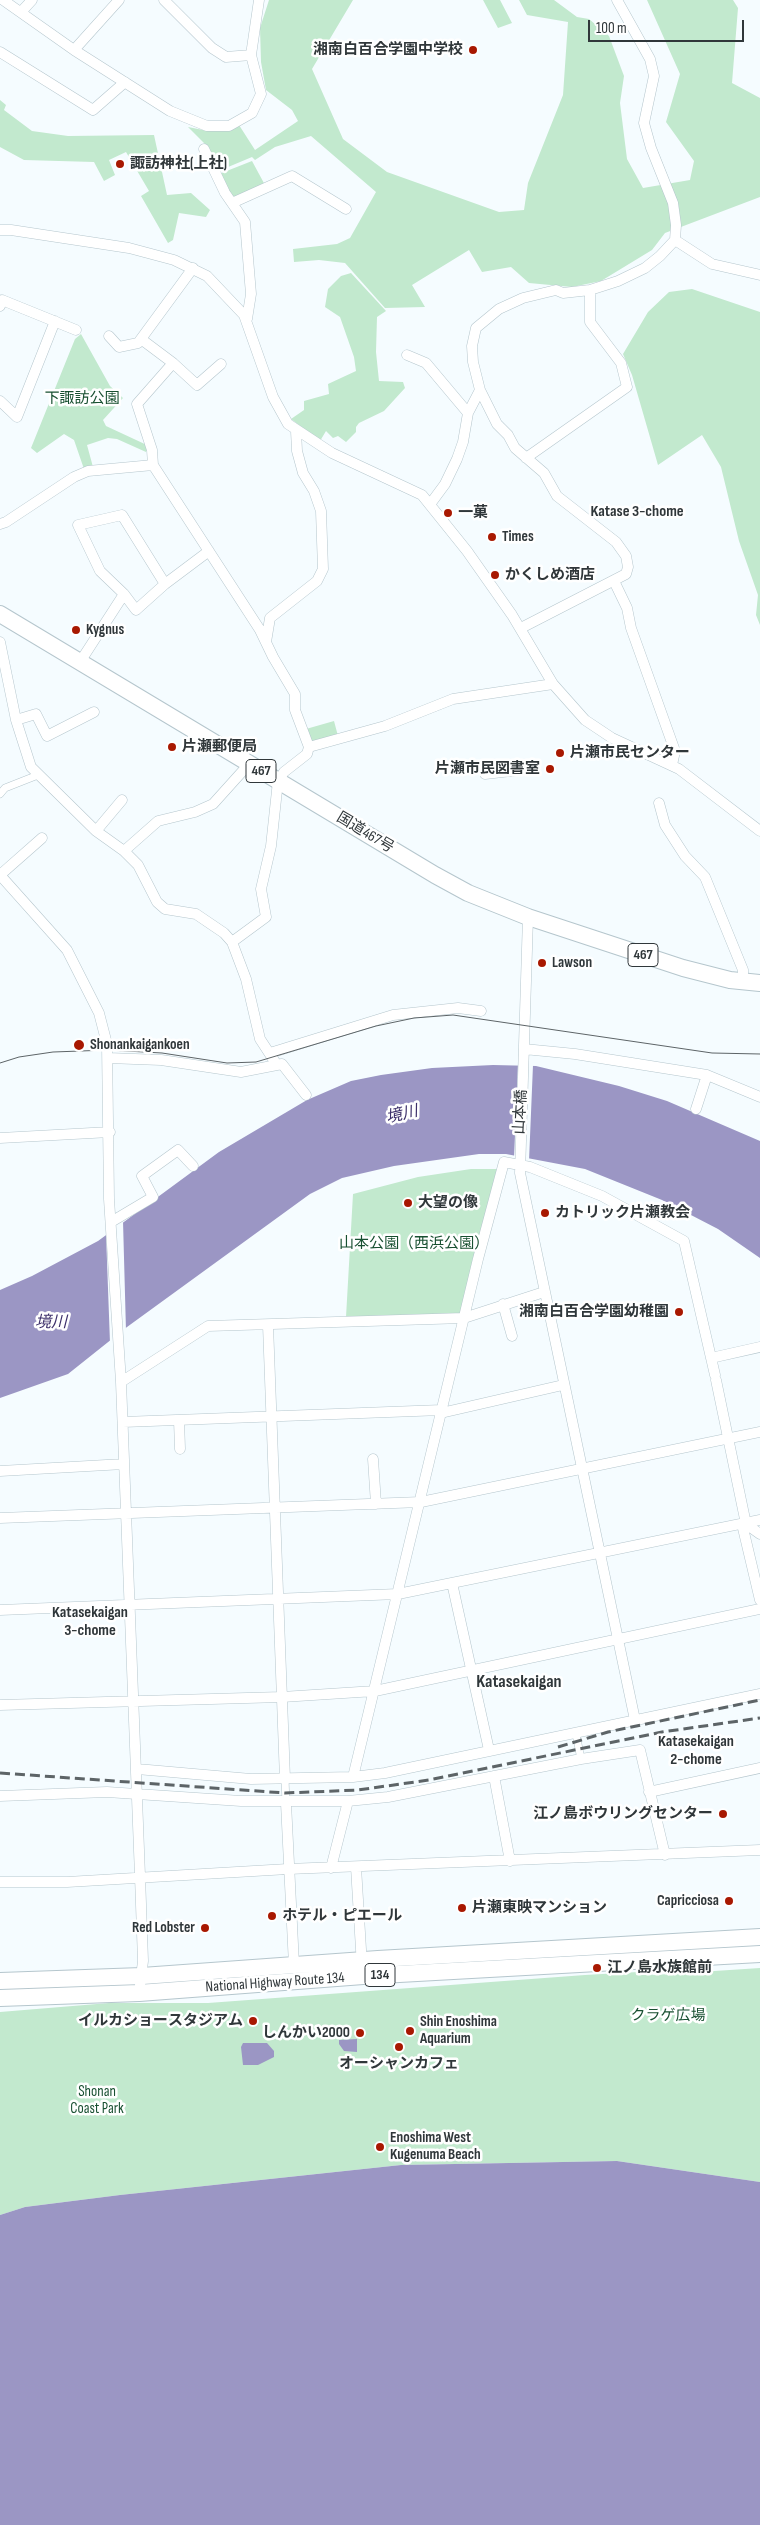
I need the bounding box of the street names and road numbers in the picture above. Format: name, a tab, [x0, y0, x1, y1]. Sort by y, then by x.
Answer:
road number: 467	[246, 759, 276, 782]
street label: 国道467号	[333, 809, 397, 857]
road number: 467	[628, 944, 658, 966]
street label: 山本橋	[511, 1089, 531, 1135]
road number: 134	[365, 1964, 395, 1986]
street label: National Highway Route 134	[205, 1969, 345, 1997]

